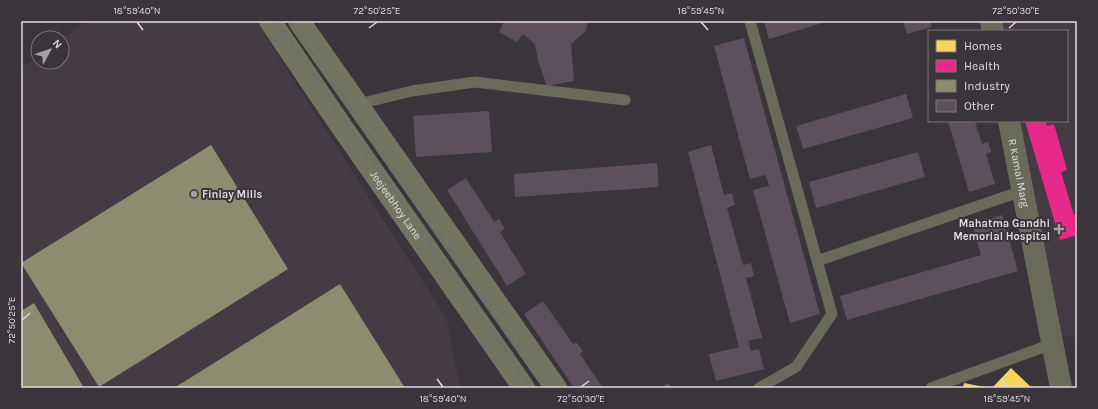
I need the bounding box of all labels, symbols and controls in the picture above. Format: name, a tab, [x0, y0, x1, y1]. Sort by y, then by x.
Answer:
text: 18°59'40"N	[113, 5, 161, 17]
text: 72°50'25"E	[354, 5, 400, 17]
text: 18°59'45"N	[678, 5, 724, 17]
text: 72°50'30"E	[992, 5, 1040, 17]
north arrow	[30, 30, 70, 70]
legend	[928, 30, 1068, 122]
text: N	[50, 37, 65, 51]
text: Homes	[964, 39, 1002, 53]
text: Health	[964, 59, 1000, 73]
text: Industry	[964, 79, 1010, 93]
text: Other	[964, 99, 995, 113]
street label: R Kamal Marg	[1006, 138, 1032, 209]
street label: Jeejeebhoy Lane	[367, 168, 424, 242]
place label: Finlay Mills	[202, 188, 263, 201]
marker: Finlay Mills	[189, 189, 199, 199]
place label: Mahatma Gandhi Memorial Hospital	[953, 217, 1050, 243]
marker: Mahatma Gandhi Memorial Hospital	[1053, 223, 1065, 235]
text: 72°50'25"E	[6, 297, 18, 343]
text: 18°59'40"N	[419, 393, 467, 405]
text: 72°50'30"E	[557, 393, 605, 405]
text: 18°59'45"N	[984, 393, 1030, 405]

